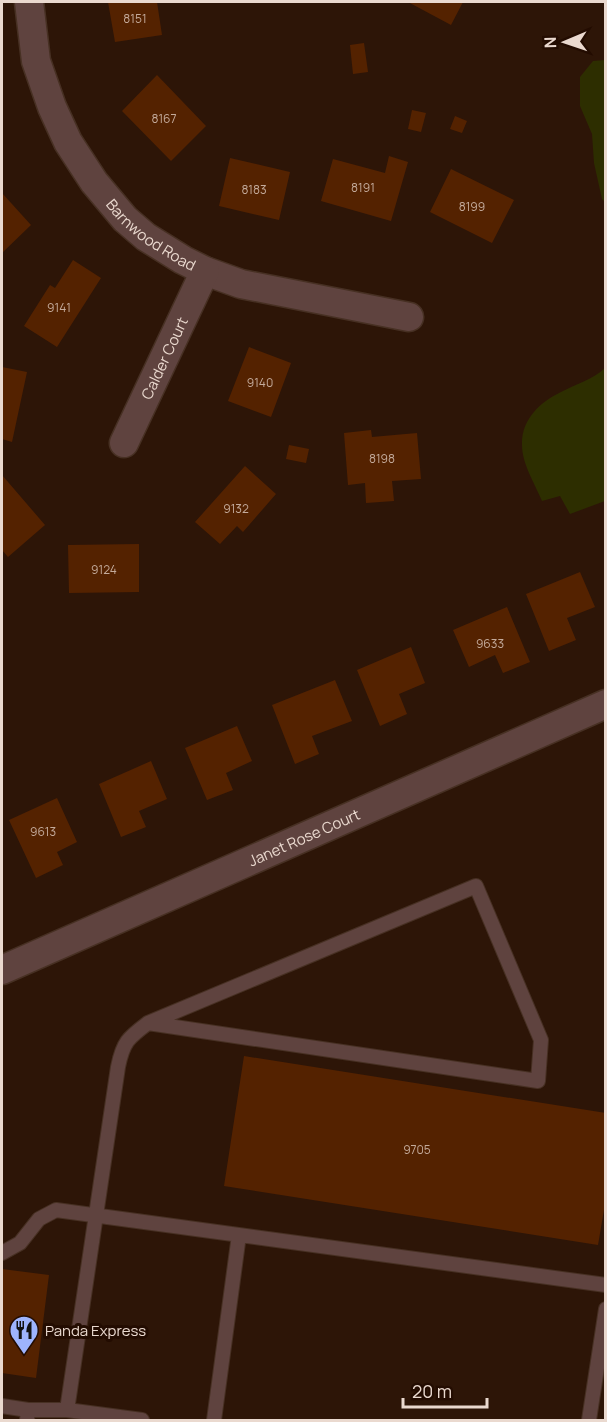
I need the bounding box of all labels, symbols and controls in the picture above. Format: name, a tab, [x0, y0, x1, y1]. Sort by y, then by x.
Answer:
house number: 8151	[123, 10, 147, 27]
north arrow	[535, 12, 595, 72]
text: N	[539, 36, 561, 49]
house number: 8167	[151, 110, 177, 127]
house number: 8191	[351, 179, 375, 196]
house number: 8183	[241, 181, 267, 198]
street label: Barnwood Road	[102, 194, 200, 275]
house number: 8199	[459, 198, 485, 215]
house number: 9141	[47, 299, 71, 316]
street label: Calder Court	[136, 313, 192, 403]
house number: 9140	[247, 374, 273, 391]
house number: 8198	[369, 450, 395, 467]
house number: 9132	[223, 500, 249, 517]
house number: 9124	[91, 561, 117, 578]
house number: 9633	[476, 635, 504, 652]
street label: Janet Rose Court	[245, 803, 363, 871]
house number: 9613	[30, 823, 56, 840]
house number: 9705	[403, 1141, 431, 1158]
restaurant icon: Panda Express	[8, 1314, 40, 1356]
place label: Panda Express	[45, 1320, 146, 1341]
scale bar	[403, 1371, 487, 1409]
text: 20 m	[412, 1379, 452, 1403]

